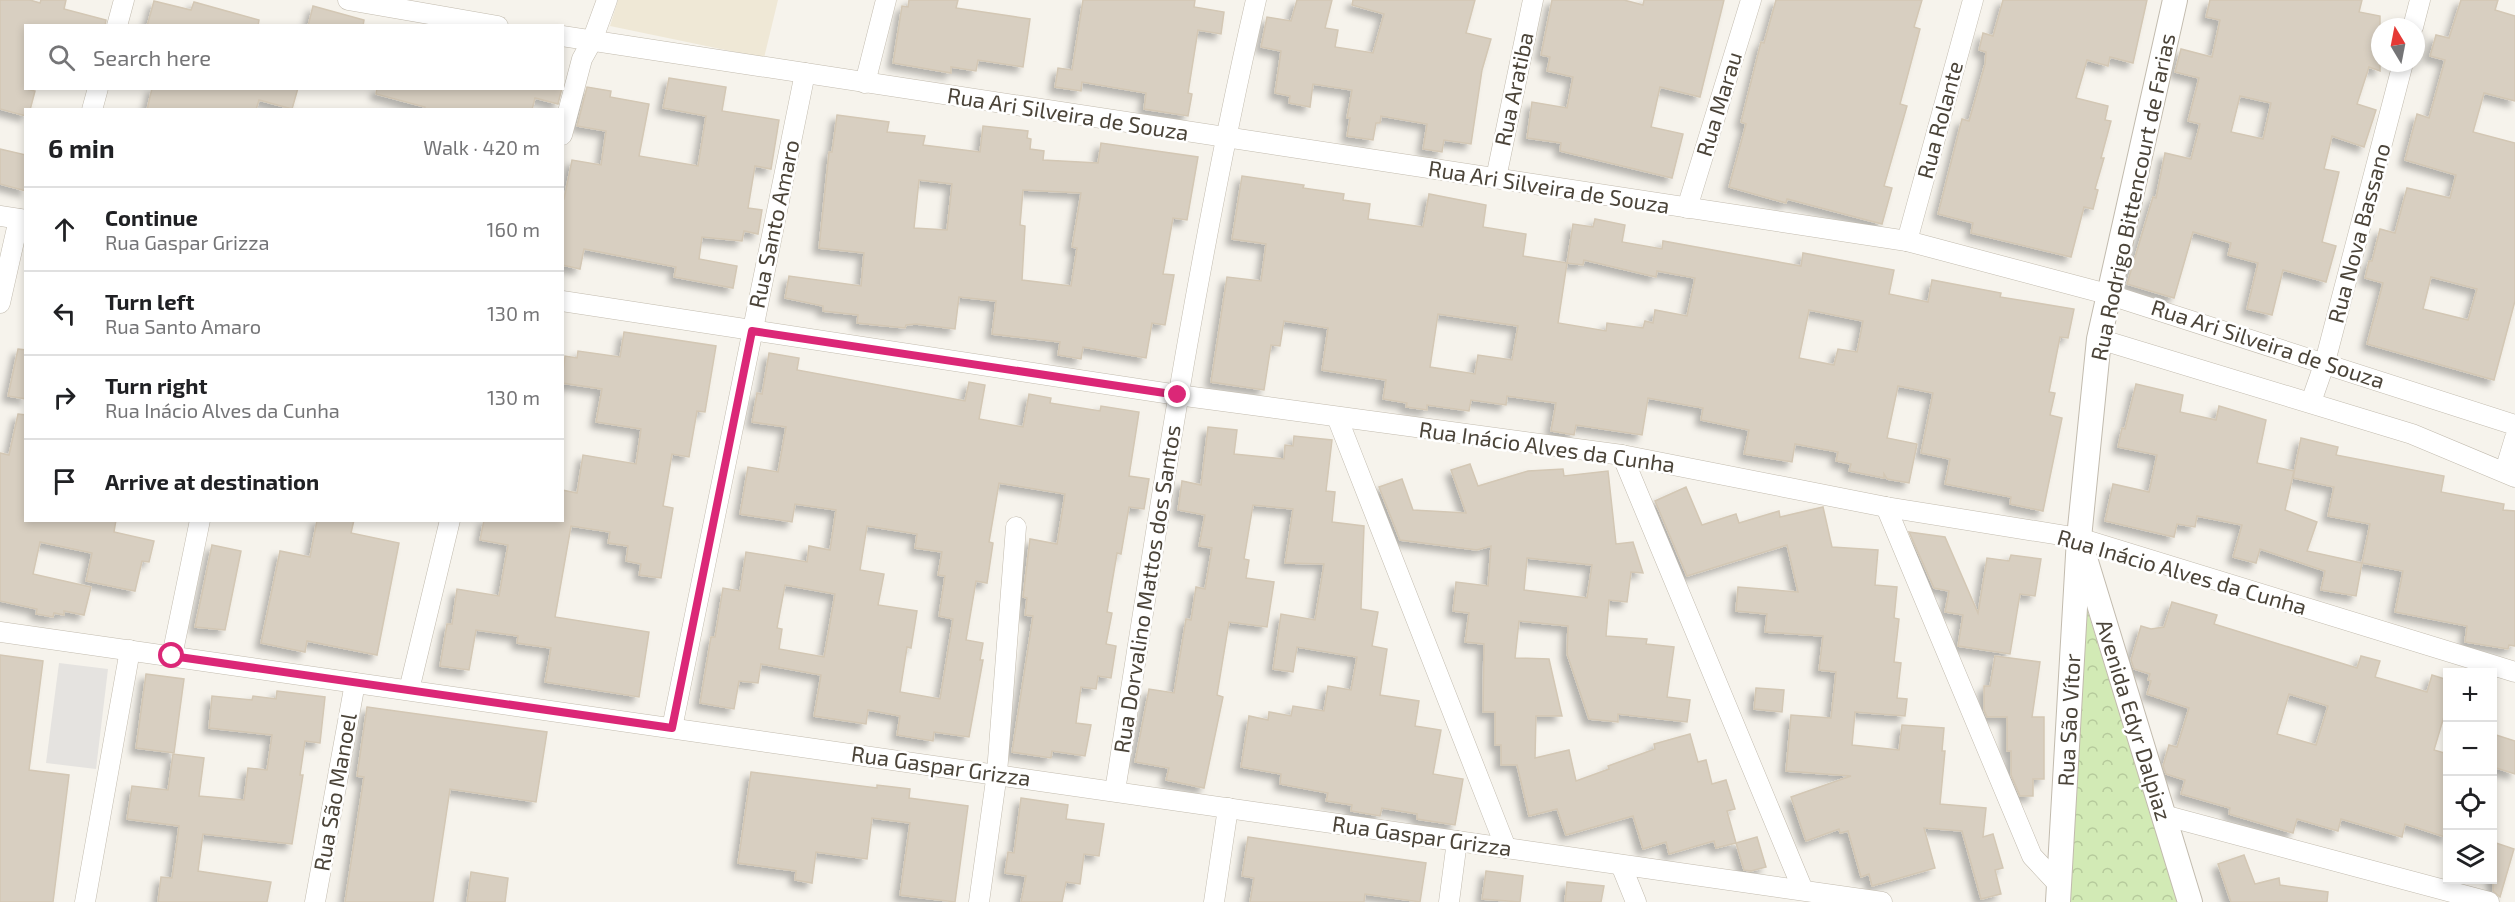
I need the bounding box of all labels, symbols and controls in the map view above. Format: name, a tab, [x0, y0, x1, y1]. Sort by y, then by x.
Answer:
north arrow	[2371, 18, 2425, 72]
search box	[24, 24, 564, 90]
street label: Rua Aratiba	[1488, 30, 1538, 148]
street label: Rua Rodrigo Bittencourt de Farias	[2085, 31, 2179, 363]
icon: search	[45, 41, 78, 74]
text: Search here	[93, 44, 211, 70]
street label: Rua Marau	[1690, 48, 1746, 159]
street label: Rua Rolante	[1911, 58, 1967, 181]
street label: Rua Ari Silveira de Souza	[946, 81, 1191, 145]
text: 6 min	[48, 132, 115, 163]
text: Walk · 420 m	[423, 135, 540, 159]
street label: Rua Santo Amaro	[742, 137, 804, 310]
street label: Rua Nova Bassano	[2322, 140, 2395, 325]
street label: Rua Ari Silveira de Souza	[1427, 154, 1672, 218]
text: Continue	[105, 204, 198, 230]
icon: ahead	[48, 213, 81, 246]
text: 160 m	[487, 217, 540, 241]
text: Rua Gaspar Grizza	[105, 230, 269, 254]
text: Turn left	[105, 288, 194, 314]
street label: Rua Ari Silveira de Souza	[2148, 293, 2388, 393]
icon: left	[48, 297, 81, 330]
text: 130 m	[487, 301, 540, 325]
text: Rua Santo Amaro	[105, 314, 261, 338]
text: Turn right	[105, 372, 207, 398]
icon: right	[48, 381, 81, 414]
route end	[1164, 381, 1190, 407]
text: 130 m	[487, 385, 540, 409]
text: Rua Inácio Alves da Cunha	[105, 398, 340, 422]
street label: Rua Inácio Alves da Cunha	[1417, 415, 1677, 477]
street label: Rua Dorvalino Mattos dos Santos	[1107, 423, 1185, 755]
icon: arrive	[48, 465, 81, 498]
text: Arrive at destination	[105, 468, 319, 494]
street label: Rua Inácio Alves da Cunha	[2055, 523, 2310, 619]
street label: Avenida Edyr Dalpiaz	[2092, 616, 2178, 823]
route start	[158, 642, 184, 668]
street label: Rua São Vítor	[2052, 653, 2084, 787]
map controls	[2443, 668, 2497, 884]
button: +	[2443, 668, 2497, 722]
street label: Rua São Manoel	[307, 710, 361, 873]
button: −	[2443, 722, 2497, 776]
street label: Rua Gaspar Grizza	[850, 740, 1033, 790]
button: locate	[2443, 776, 2497, 830]
street label: Rua Gaspar Grizza	[1331, 810, 1514, 860]
button: layers	[2443, 830, 2497, 884]

